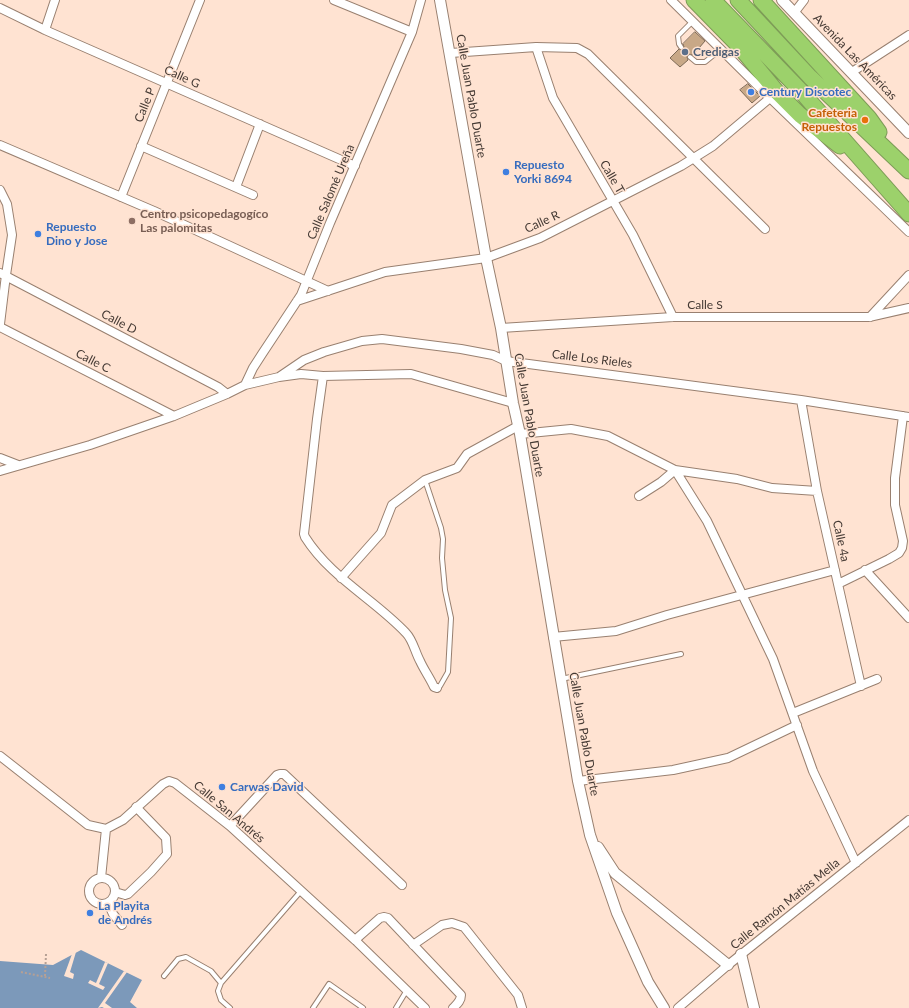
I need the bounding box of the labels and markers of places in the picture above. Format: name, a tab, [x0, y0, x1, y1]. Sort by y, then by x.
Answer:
place label: Credigas	[693, 45, 739, 59]
marker: Credigas	[680, 47, 690, 57]
place label: Century Discotec	[759, 85, 851, 99]
marker: Century Discotec	[746, 87, 756, 97]
place label: Cafeteria Repuestos	[801, 106, 857, 134]
marker: Cafeteria Repuestos	[860, 115, 870, 125]
place label: Repuesto Yorki 8694	[514, 158, 572, 186]
marker: Repuesto Yorki 8694	[501, 167, 511, 177]
place label: Centro psicopedagogíco Las palomitas	[140, 207, 268, 235]
marker: Centro psicopedagogíco Las palomitas	[127, 216, 137, 226]
place label: Repuesto Dino y Jose	[46, 220, 107, 248]
marker: Repuesto Dino y Jose	[33, 229, 43, 239]
place label: Carwas David	[230, 780, 303, 794]
marker: Carwas David	[217, 782, 227, 792]
place label: La Playita de Andrés	[98, 899, 152, 927]
marker: La Playita de Andrés	[85, 908, 95, 918]

